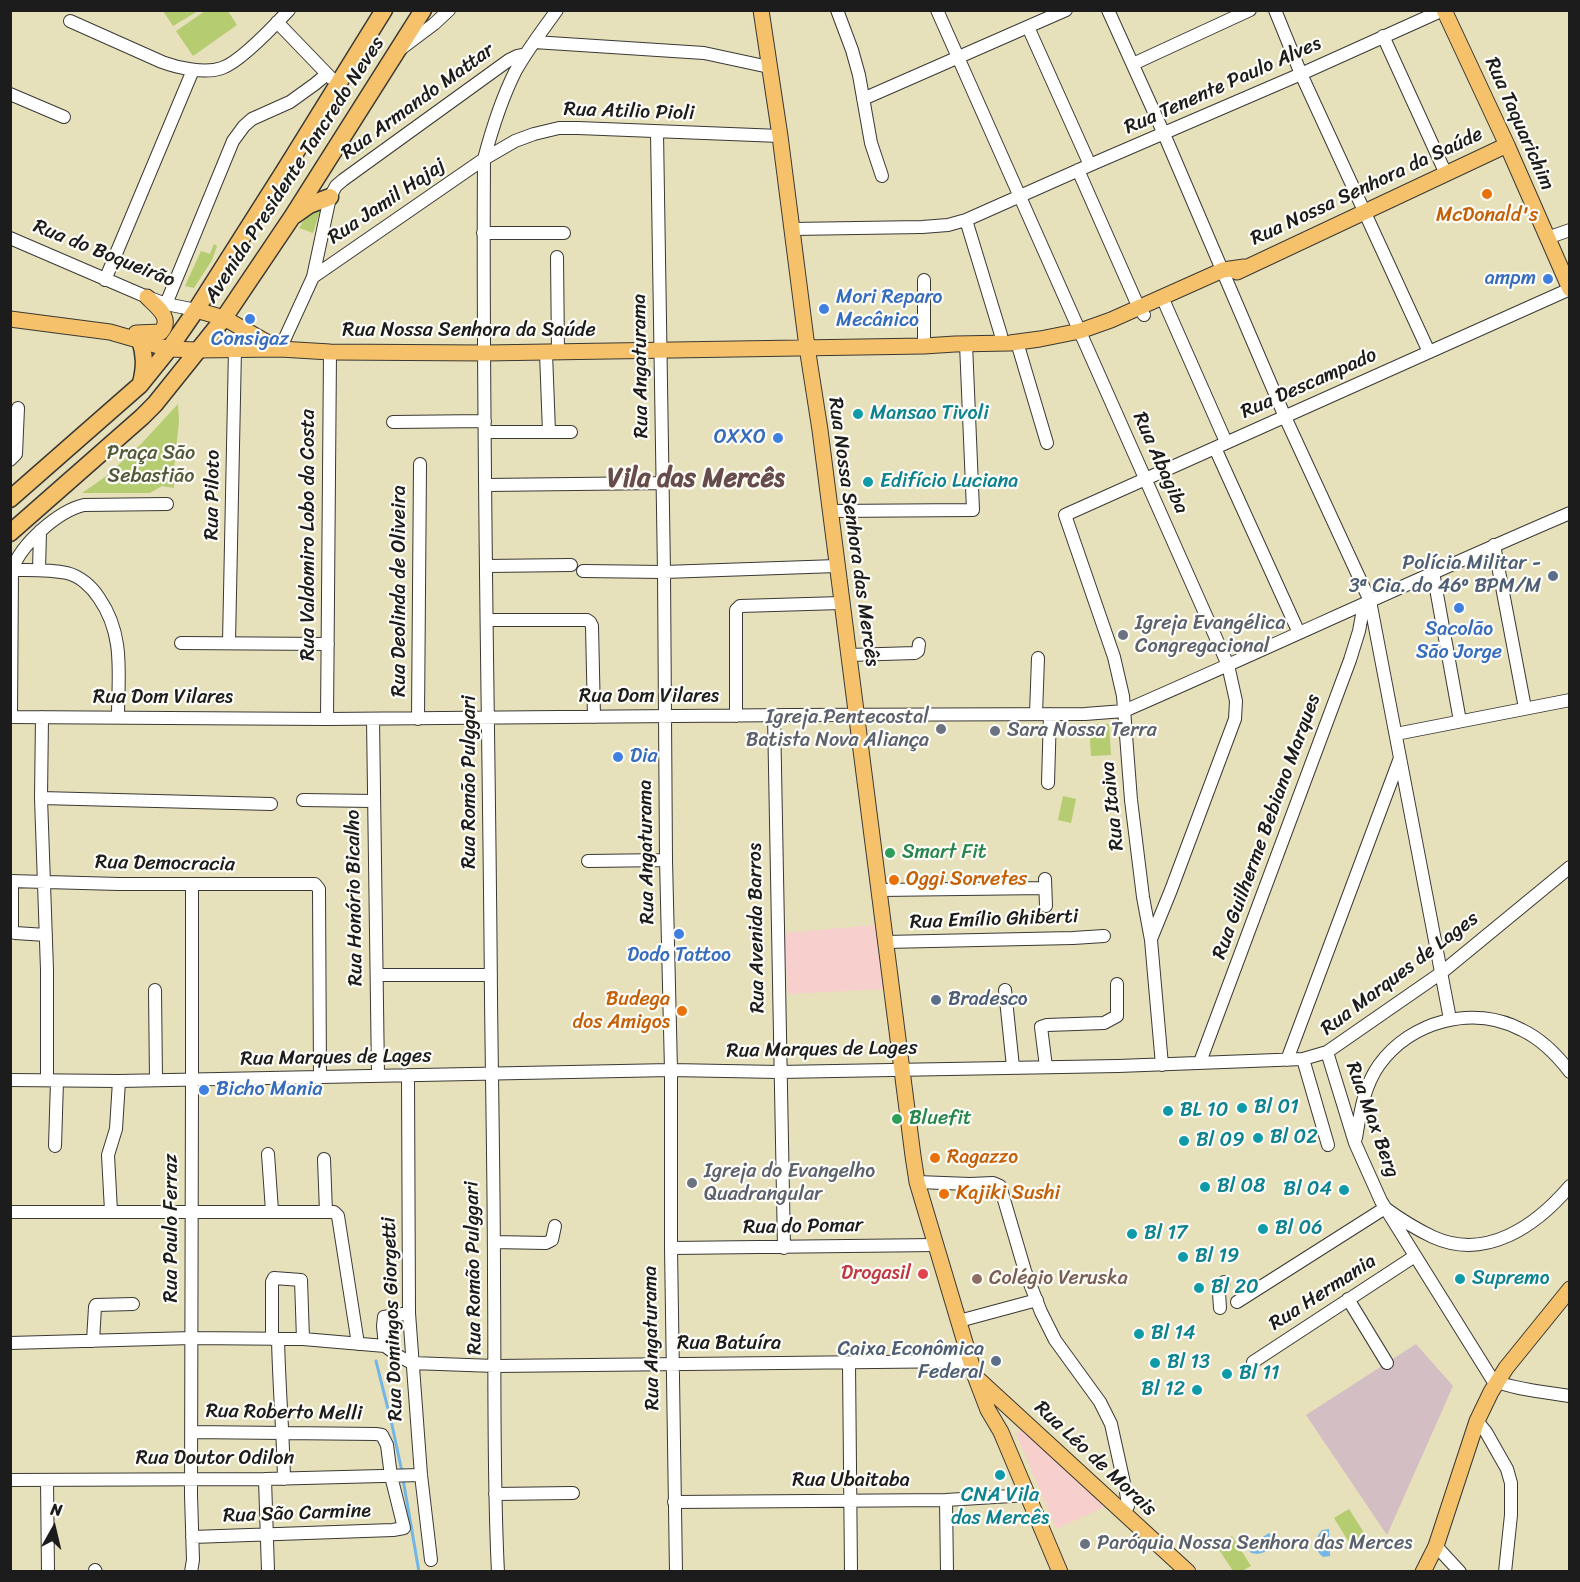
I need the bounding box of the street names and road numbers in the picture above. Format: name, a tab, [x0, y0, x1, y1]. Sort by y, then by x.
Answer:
street label: Avenida Presidente Tancredo Neves	[200, 32, 390, 308]
street label: Rua Tenente Paulo Alves	[1121, 32, 1325, 140]
street label: Rua Armando Mattar	[337, 39, 499, 165]
street label: Rua Taquarichim	[1479, 54, 1559, 194]
street label: Rua Atilio Pioli	[563, 98, 695, 126]
street label: Rua Nossa Senhora da Saúde	[1247, 123, 1487, 251]
street label: Rua Jamil Hajaj	[324, 154, 450, 250]
street label: Rua do Boqueirão	[30, 215, 178, 293]
street label: Rua Angaturama	[628, 294, 654, 438]
street label: Rua Nossa Senhora da Saúde	[342, 319, 596, 343]
street label: Rua Descampado	[1237, 343, 1381, 425]
street label: Rua Nossa Senhora das Mercês	[822, 396, 884, 668]
street label: Rua Valdomiro Lobo da Costa	[297, 409, 321, 661]
street label: Rua Abagiba	[1127, 409, 1193, 517]
street label: Rua Piloto	[200, 450, 226, 540]
street label: Rua Deolinda de Oliveira	[388, 485, 412, 697]
street label: Rua Dom Vilares	[579, 685, 719, 709]
street label: Rua Dom Vilares	[93, 686, 233, 710]
street label: Rua Guilherme Bebiano Marques	[1208, 691, 1326, 963]
street label: Rua Romão Pulggari	[458, 695, 482, 869]
street label: Rua Itaiva	[1096, 760, 1130, 852]
street label: Rua Angaturama	[634, 780, 660, 924]
street label: Rua Honório Bicalho	[341, 810, 369, 986]
street label: Rua Avenida Barros	[744, 843, 770, 1013]
street label: Rua Democracia	[95, 851, 235, 877]
street label: Rua Emílio Ghiberti	[909, 905, 1079, 935]
street label: Rua Marques de Lages	[1316, 907, 1484, 1041]
street label: Rua Marques de Lages	[726, 1036, 918, 1064]
street label: Rua Marques de Lages	[240, 1044, 432, 1072]
street label: Rua Max Berg	[1340, 1059, 1404, 1181]
street label: Rua Paulo Ferraz	[160, 1154, 184, 1302]
street label: Rua Romão Pulggari	[460, 1181, 488, 1355]
street label: Rua do Pomar	[743, 1214, 863, 1240]
street label: Rua Domingos Giorgetti	[377, 1216, 409, 1422]
street label: Rua Hermania	[1265, 1250, 1381, 1336]
street label: Rua Angaturama	[639, 1266, 665, 1410]
street label: Rua Batuíra	[677, 1332, 781, 1356]
street label: Rua Léo de Morais	[1029, 1396, 1161, 1522]
street label: Rua Roberto Melli	[206, 1400, 362, 1426]
street label: Rua Doutor Odilon	[136, 1447, 294, 1471]
street label: Rua Ubaitaba	[792, 1469, 910, 1493]
street label: Rua São Carmine	[223, 1499, 371, 1529]

